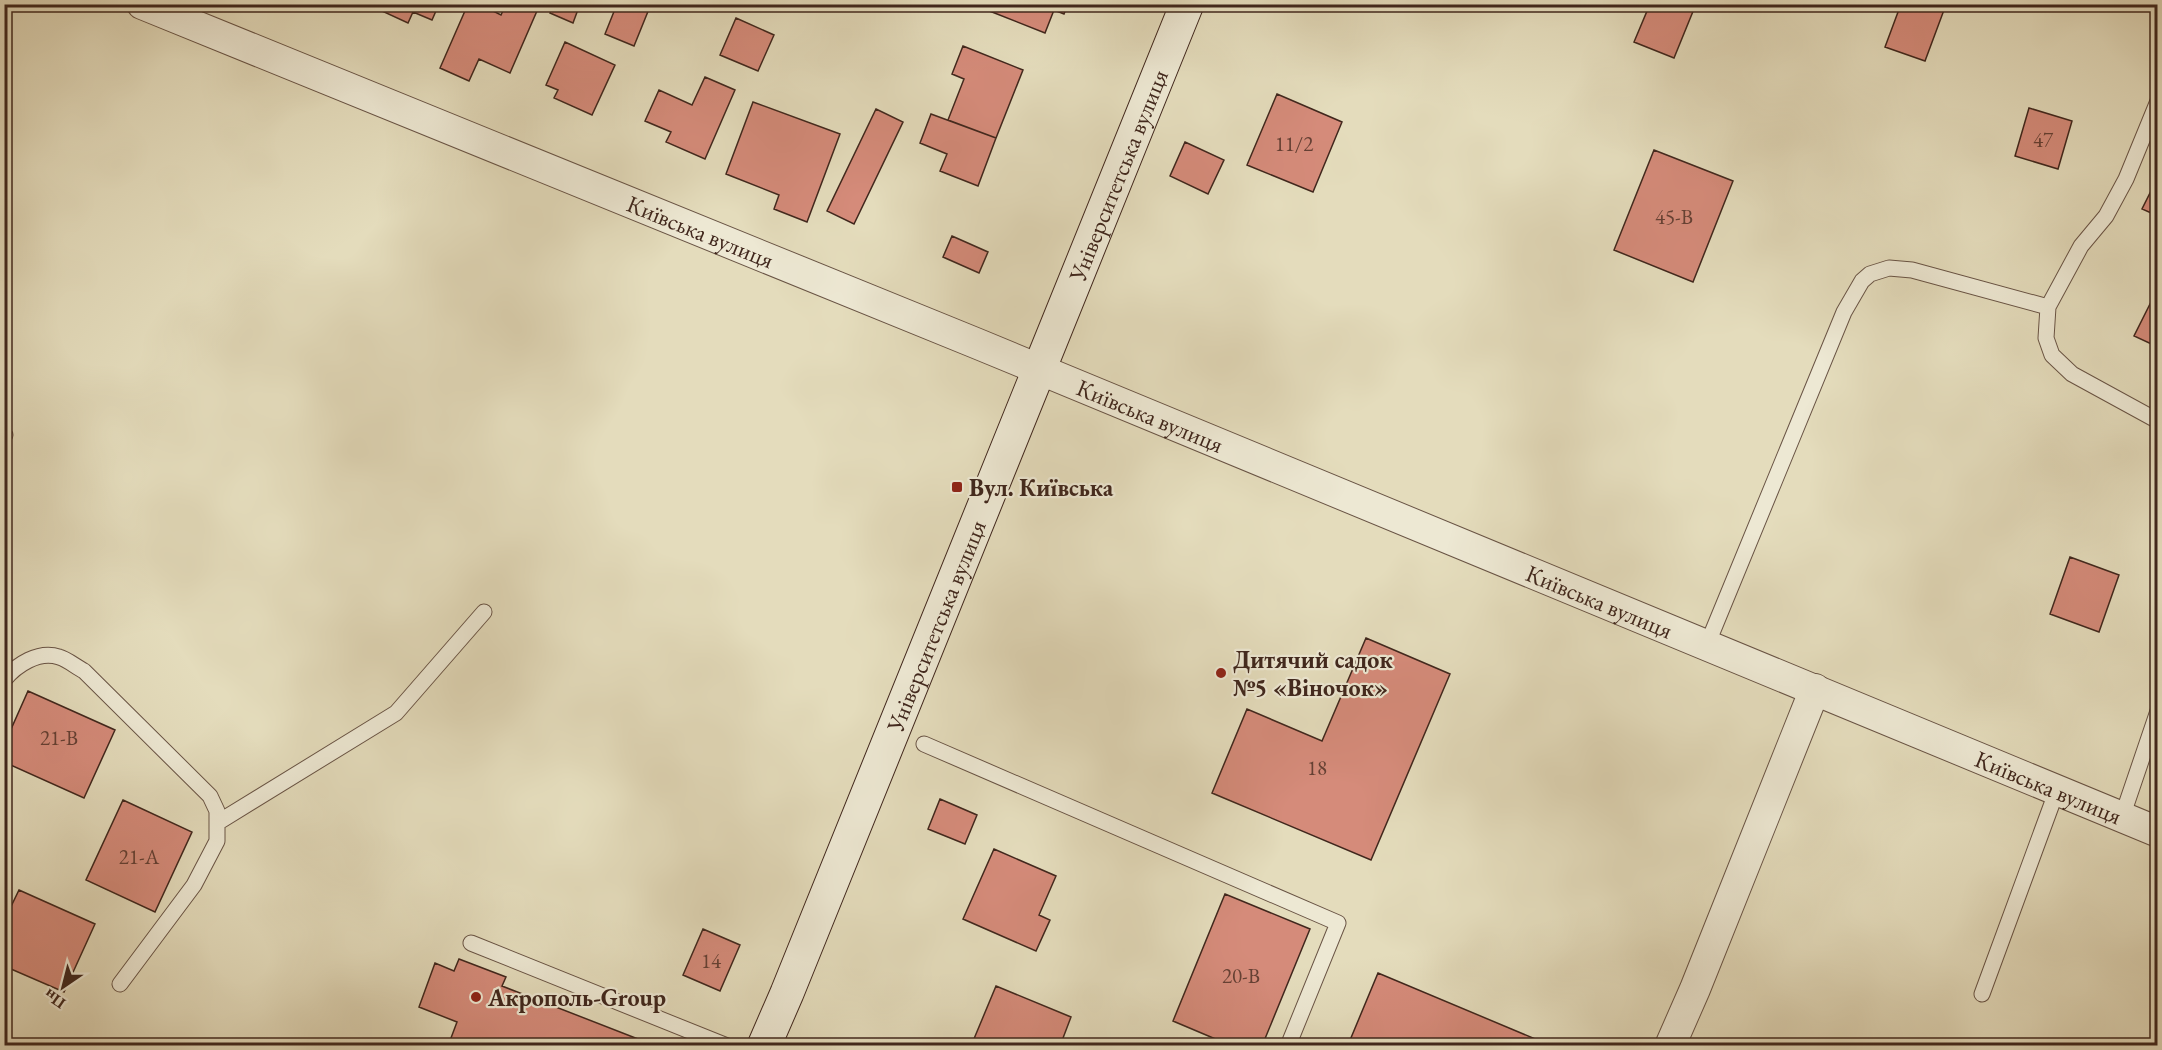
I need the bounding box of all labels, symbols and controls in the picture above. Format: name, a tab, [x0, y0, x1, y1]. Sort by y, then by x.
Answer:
street label: Університетська вулиця	[1061, 64, 1175, 287]
house number: 47	[2033, 126, 2054, 153]
house number: 11/2	[1275, 130, 1313, 157]
street label: Київська вулиця	[622, 187, 779, 275]
house number: 45-В	[1655, 203, 1693, 230]
street label: Київська вулиця	[1072, 371, 1229, 460]
place label: Вул. Київська	[969, 472, 1114, 504]
marker: Вул. Київська	[950, 480, 964, 494]
street label: Університетська вулиця	[878, 515, 992, 737]
street label: Київська вулиця	[1521, 557, 1678, 645]
place label: Дитячий садок №5 «Віночок»	[1233, 644, 1393, 703]
marker: Дитячий садок №5 «Віночок»	[1214, 666, 1228, 680]
house number: 21-В	[40, 724, 78, 751]
street label: Київська вулиця	[1971, 743, 2127, 831]
house number: 18	[1307, 754, 1327, 781]
house number: 21-А	[119, 843, 160, 870]
house number: 14	[701, 947, 722, 974]
north arrow	[33, 957, 93, 1017]
house number: 20-В	[1222, 962, 1260, 989]
place label: Акрополь-Group	[487, 982, 666, 1013]
text: Пн	[40, 984, 70, 1014]
marker: Акрополь-Group	[469, 990, 483, 1004]

